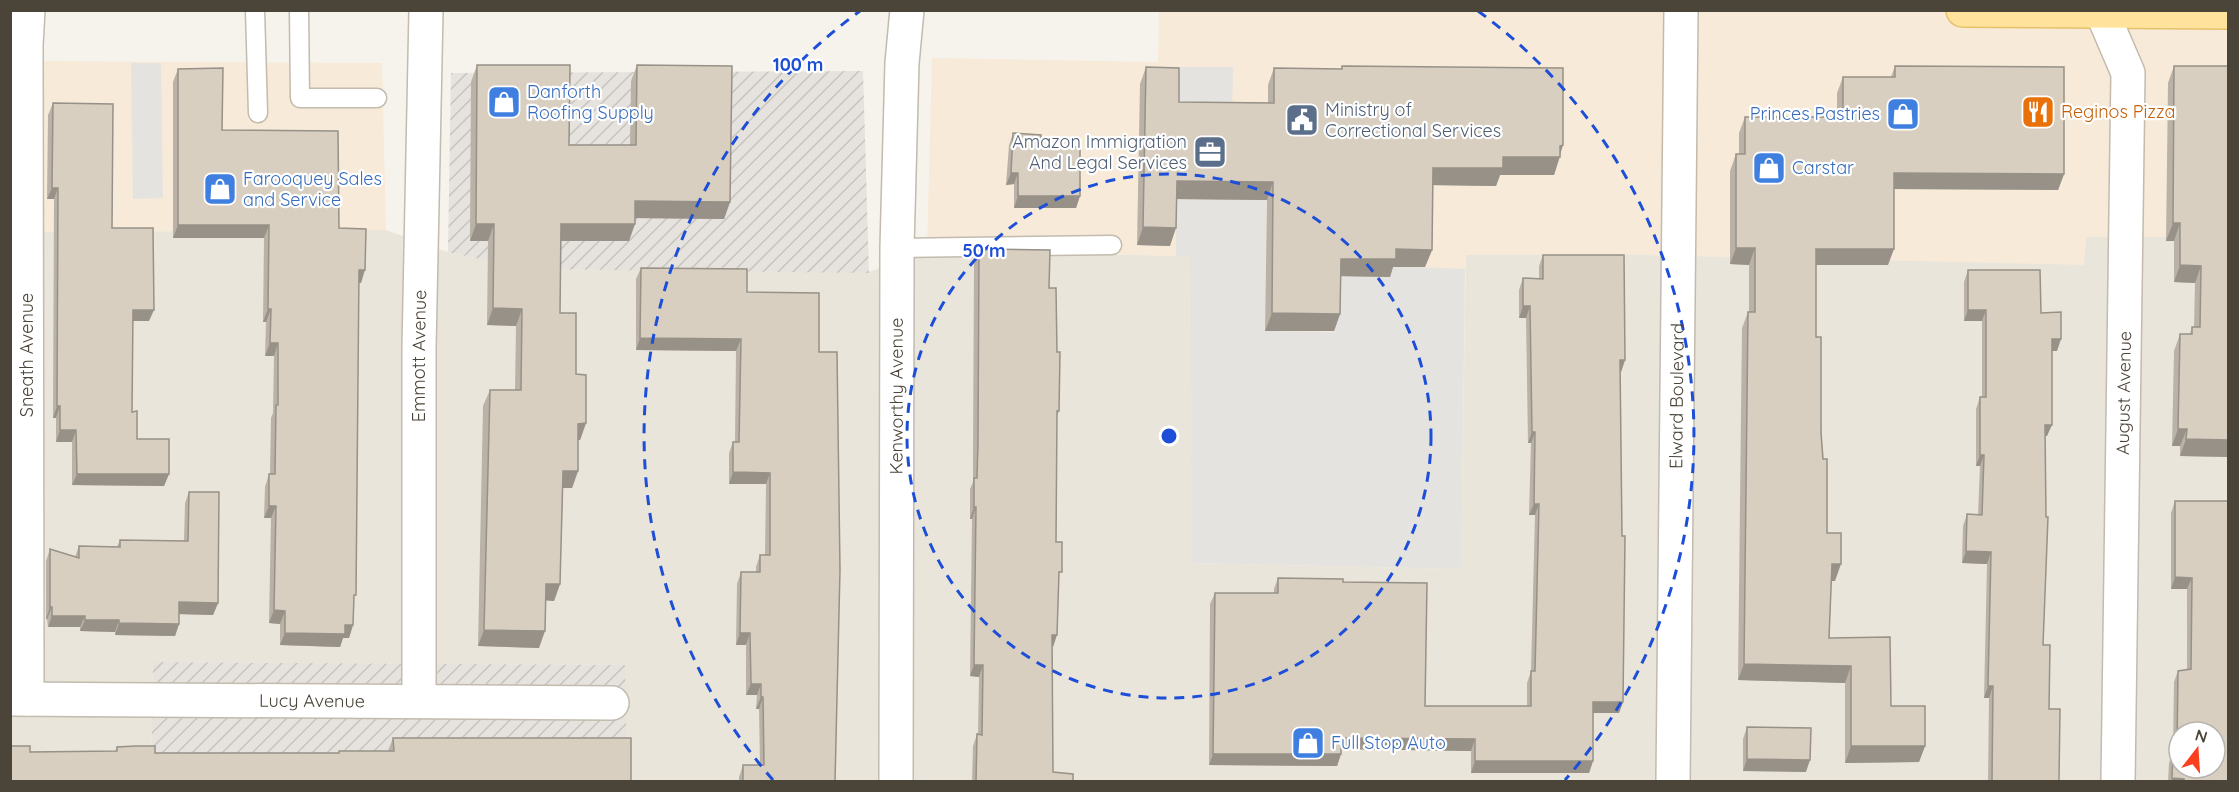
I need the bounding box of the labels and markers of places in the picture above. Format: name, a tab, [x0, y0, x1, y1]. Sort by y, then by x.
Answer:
place label: Danforth Roofing Supply	[527, 80, 654, 124]
shop icon: Danforth Roofing Supply	[486, 84, 522, 120]
restaurant icon: Reginos Pizza	[2020, 94, 2056, 130]
shop icon: Princes Pastries	[1885, 96, 1921, 132]
place label: Ministry of Correctional Services	[1325, 98, 1501, 142]
place label: Reginos Pizza	[2061, 100, 2176, 123]
public building icon: Ministry of Correctional Services	[1284, 102, 1320, 138]
place label: Princes Pastries	[1750, 102, 1880, 125]
place label: Amazon Immigration And Legal Services	[1012, 130, 1187, 174]
office icon: Amazon Immigration And Legal Services	[1192, 134, 1228, 170]
shop icon: Carstar	[1751, 150, 1787, 186]
place label: Carstar	[1792, 156, 1854, 179]
place label: Farooquey Sales and Service	[243, 167, 382, 211]
shop icon: Farooquey Sales and Service	[202, 171, 238, 207]
centre of rings	[1159, 426, 1179, 446]
shop icon: Full Stop Auto	[1290, 725, 1326, 761]
place label: Full Stop Auto	[1331, 731, 1446, 754]

